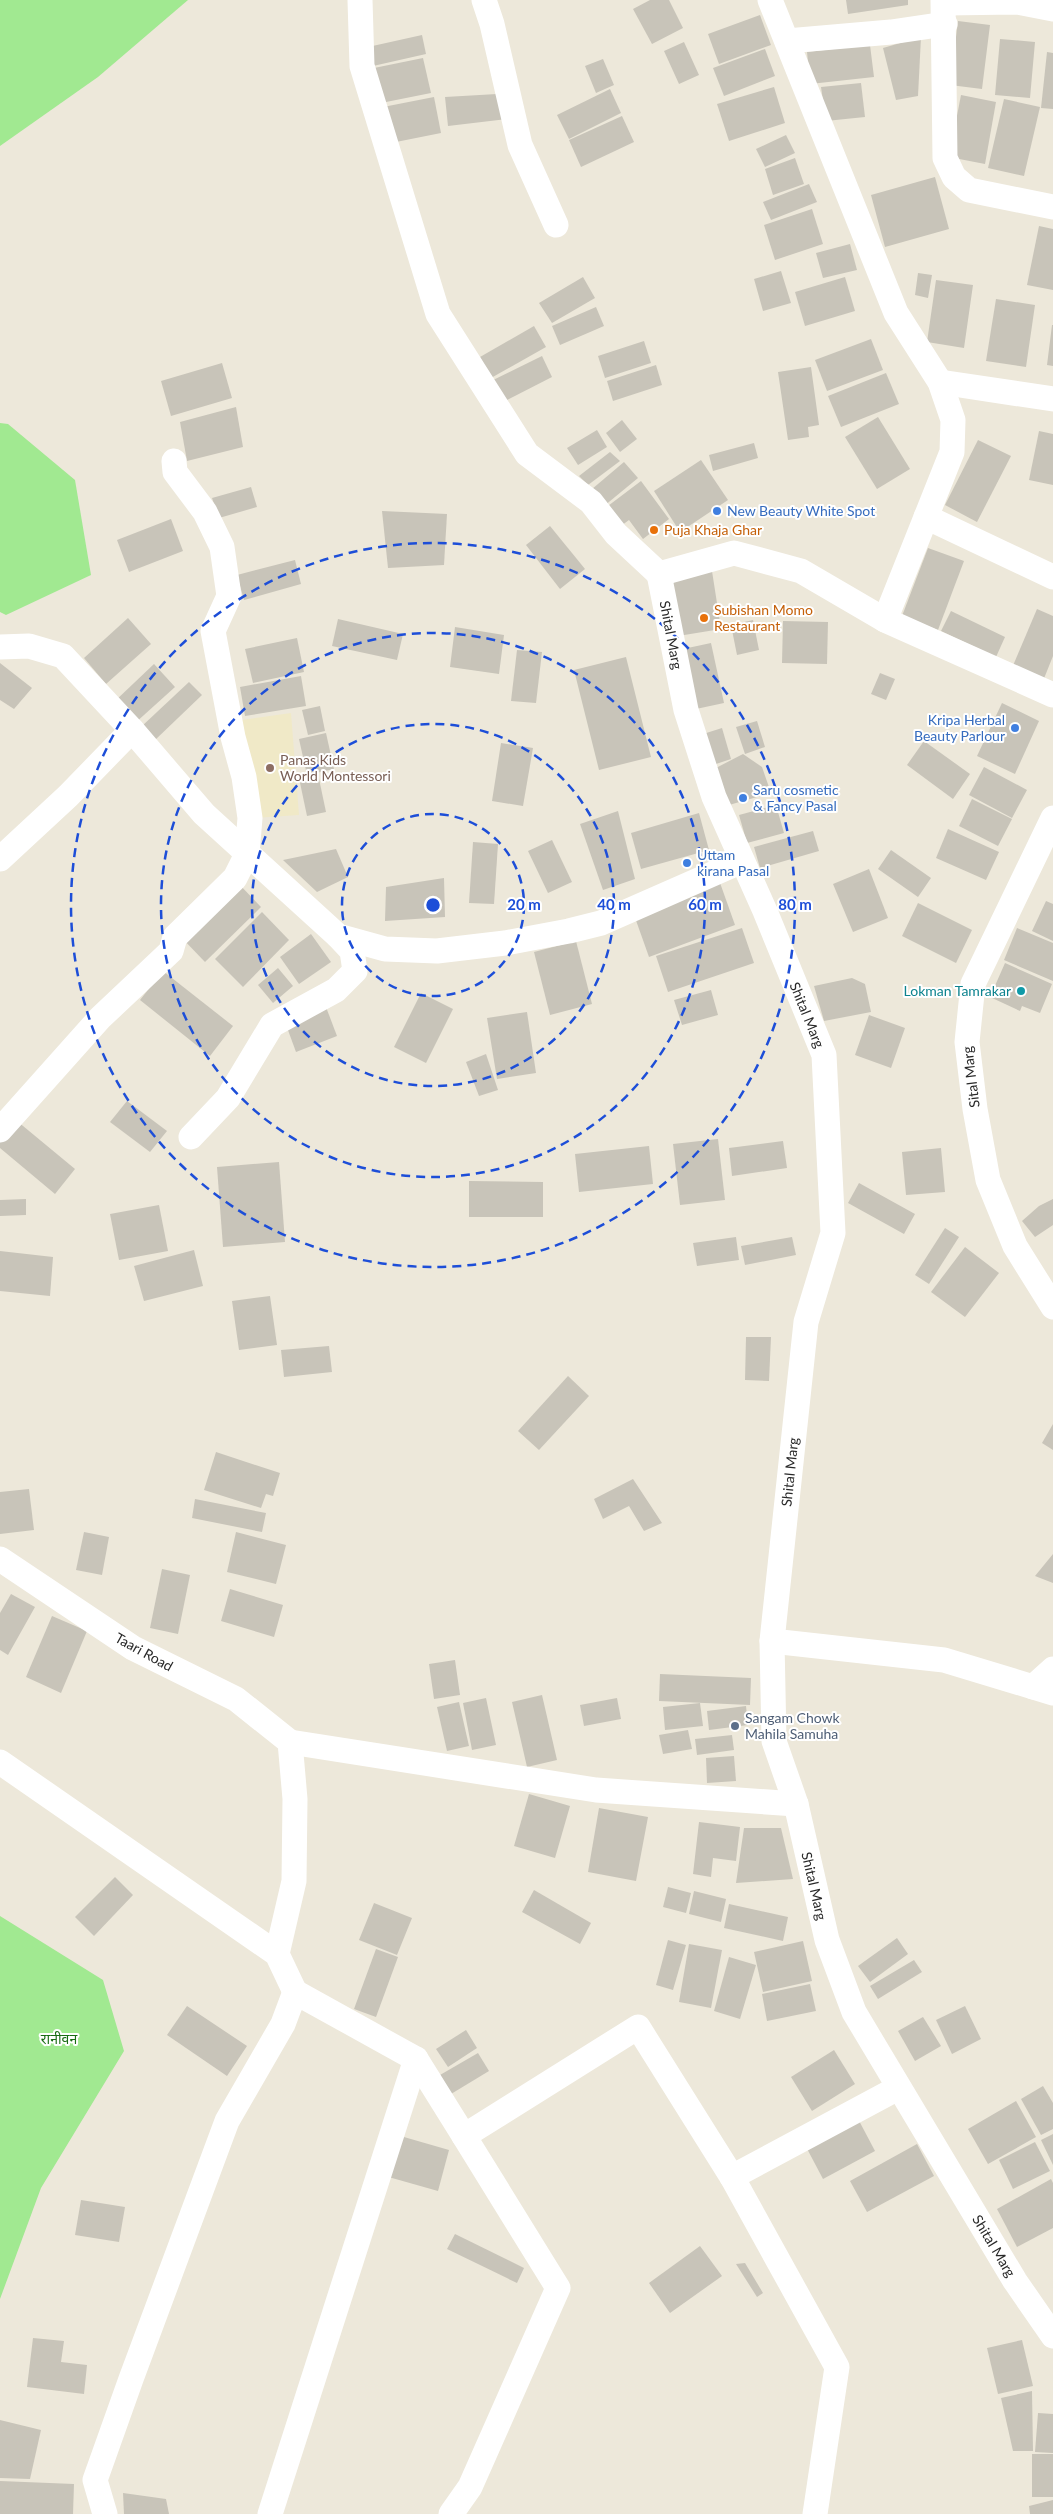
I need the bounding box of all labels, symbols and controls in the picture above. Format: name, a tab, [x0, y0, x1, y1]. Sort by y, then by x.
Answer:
place label: New Beauty White Spot	[727, 502, 875, 519]
marker: New Beauty White Spot	[711, 505, 723, 517]
place label: Puja Khaja Ghar	[664, 521, 762, 538]
marker: Puja Khaja Ghar	[648, 524, 660, 536]
street label: Shital Marg	[657, 599, 686, 671]
place label: Subishan Momo Restaurant	[714, 601, 813, 634]
marker: Subishan Momo Restaurant	[698, 612, 710, 624]
place label: Kripa Herbal Beauty Parlour	[914, 711, 1005, 744]
marker: Kripa Herbal Beauty Parlour	[1009, 722, 1021, 734]
place label: Panas Kids World Montessori	[280, 751, 391, 784]
marker: Panas Kids World Montessori	[264, 762, 276, 774]
place label: Saru cosmetic & Fancy Pasal	[753, 781, 839, 814]
marker: Saru cosmetic & Fancy Pasal	[737, 792, 749, 804]
place label: Uttam kirana Pasal	[697, 846, 769, 879]
marker: Uttam kirana Pasal	[681, 857, 693, 869]
text: 20 m	[507, 895, 541, 913]
text: 40 m	[597, 895, 631, 913]
text: 60 m	[688, 895, 722, 913]
text: 80 m	[778, 895, 812, 913]
centre of rings	[424, 896, 442, 914]
street label: Shital Marg	[787, 979, 828, 1050]
place label: Lokman Tamrakar	[904, 982, 1011, 999]
marker: Lokman Tamrakar	[1015, 985, 1027, 997]
street label: Sital Marg	[958, 1045, 983, 1109]
street label: Shital Marg	[777, 1437, 802, 1507]
street label: Taari Road	[112, 1629, 176, 1674]
place label: Sangam Chowk Mahila Samuha	[745, 1709, 841, 1742]
marker: Sangam Chowk Mahila Samuha	[729, 1720, 741, 1732]
street label: Shital Marg	[798, 1850, 831, 1922]
park label: रानीवन	[41, 2030, 77, 2047]
street label: Shital Marg	[969, 2212, 1020, 2280]

